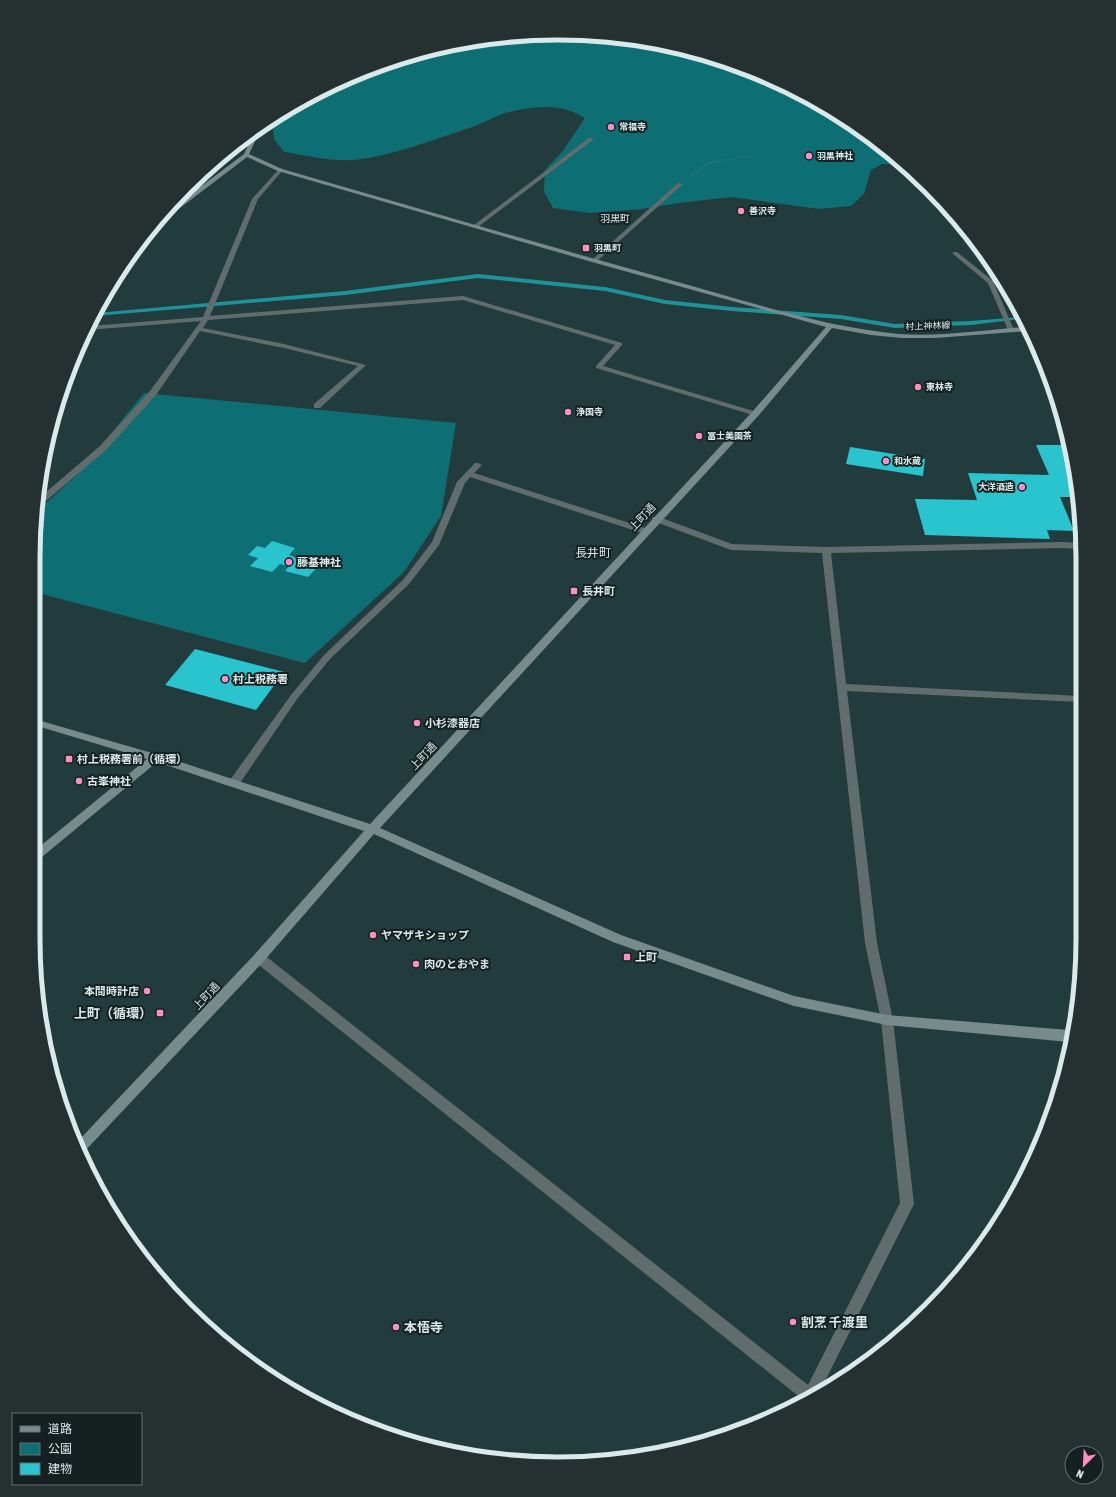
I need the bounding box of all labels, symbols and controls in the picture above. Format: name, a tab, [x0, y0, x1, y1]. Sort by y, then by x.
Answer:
marker: 常福寺	[606, 122, 616, 132]
place label: 常福寺	[619, 122, 646, 132]
place label: 羽黒神社	[817, 150, 853, 161]
marker: 羽黒神社	[804, 151, 814, 161]
marker: 善沢寺	[736, 206, 746, 216]
place label: 善沢寺	[749, 206, 776, 216]
district label: 羽黒町	[600, 213, 630, 224]
marker: 羽黒町	[581, 243, 591, 253]
place label: 羽黒町	[594, 243, 621, 253]
street label: 村上神林線	[905, 319, 952, 332]
marker: 東林寺	[913, 382, 923, 392]
place label: 東林寺	[926, 382, 953, 392]
marker: 浄国寺	[563, 407, 573, 417]
place label: 浄国寺	[576, 407, 603, 417]
marker: 冨士美園茶	[694, 431, 704, 441]
place label: 冨士美園茶	[707, 431, 752, 441]
marker: 和水蔵	[881, 456, 891, 466]
place label: 和水蔵	[894, 456, 921, 466]
place label: 大洋酒造	[978, 482, 1014, 492]
marker: 大洋酒造	[1017, 482, 1027, 492]
street label: 上町通	[626, 501, 658, 533]
district label: 長井町	[575, 546, 611, 560]
place label: 藤基神社	[297, 556, 341, 568]
marker: 藤基神社	[284, 557, 294, 567]
place label: 長井町	[582, 585, 615, 597]
marker: 長井町	[569, 586, 579, 596]
place label: 村上税務署	[233, 673, 288, 685]
marker: 村上税務署	[220, 674, 230, 684]
place label: 小杉漆器店	[425, 717, 480, 729]
marker: 小杉漆器店	[412, 718, 422, 728]
street label: 上町通	[407, 740, 439, 772]
place label: 村上税務署前（循環）	[77, 753, 187, 765]
marker: 村上税務署前（循環）	[64, 754, 74, 764]
place label: 古峯神社	[87, 775, 131, 787]
marker: 古峯神社	[74, 776, 84, 786]
place label: ヤマザキショップ	[381, 929, 469, 941]
marker: ヤマザキショップ	[368, 930, 378, 940]
place label: 上町	[635, 951, 657, 963]
marker: 上町	[622, 952, 632, 962]
place label: 肉のとおやま	[424, 958, 490, 970]
marker: 肉のとおやま	[411, 959, 421, 969]
street label: 上町通	[190, 980, 222, 1012]
place label: 本間時計店	[84, 985, 139, 997]
marker: 本間時計店	[142, 986, 152, 996]
place label: 上町（循環）	[74, 1006, 152, 1021]
marker: 上町（循環）	[155, 1008, 165, 1018]
place label: 割烹 千渡里	[801, 1315, 868, 1330]
marker: 割烹 千渡里	[788, 1317, 798, 1327]
place label: 本悟寺	[404, 1320, 443, 1335]
marker: 本悟寺	[391, 1322, 401, 1332]
legend	[12, 1413, 142, 1485]
text: 道路	[48, 1422, 72, 1436]
text: 公園	[48, 1442, 72, 1456]
north arrow	[1064, 1445, 1104, 1485]
text: 建物	[48, 1462, 72, 1476]
text: N	[1075, 1467, 1085, 1481]

